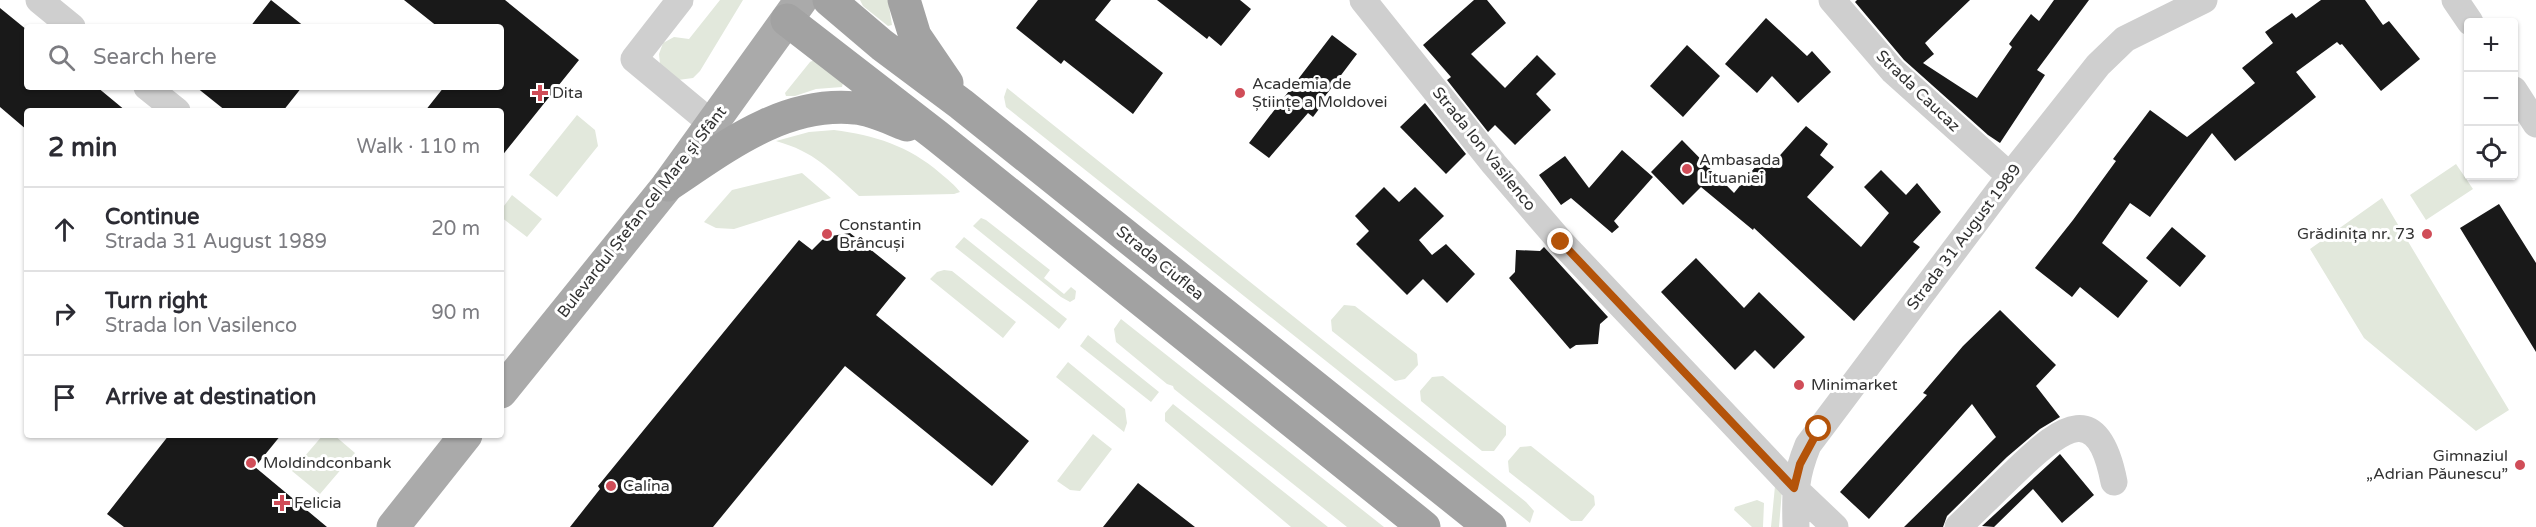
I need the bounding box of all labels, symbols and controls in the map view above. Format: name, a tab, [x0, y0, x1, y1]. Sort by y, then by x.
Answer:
map controls	[2464, 18, 2518, 180]
button: +	[2464, 18, 2518, 72]
search box	[24, 24, 504, 90]
icon: search	[45, 41, 78, 74]
text: Search here	[93, 44, 217, 70]
street label: Strada Caucaz	[1872, 46, 1964, 136]
button: −	[2464, 72, 2518, 126]
place label: Academia de Științe a Moldovei	[1252, 74, 1388, 112]
place label: Dita	[552, 83, 583, 103]
street label: Strada Ion Vasilenco	[1428, 83, 1540, 215]
marker: Dita	[533, 86, 547, 100]
marker: Academia de Științe a Moldovei	[1233, 86, 1247, 100]
street label: Bulevardul Ștefan cel Mare și Sfânt	[553, 102, 731, 322]
button: locate	[2464, 126, 2518, 180]
text: 2 min	[48, 132, 117, 163]
text: Walk · 110 m	[357, 135, 480, 159]
place label: Ambasada Lituaniei	[1699, 150, 1780, 188]
street label: Strada 31 August 1989	[1903, 160, 2025, 314]
marker: Ambasada Lituaniei	[1680, 162, 1694, 176]
text: Continue	[105, 204, 200, 230]
icon: ahead	[48, 213, 81, 246]
place label: Constantin Brâncuși	[839, 215, 921, 253]
text: 20 m	[431, 217, 480, 241]
street label: Strada Ciuflea	[1112, 222, 1208, 304]
place label: Grădinița nr. 73	[2297, 224, 2415, 244]
marker: Constantin Brâncuși	[820, 227, 834, 241]
marker: Grădinița nr. 73	[2420, 227, 2434, 241]
route end	[1547, 228, 1573, 254]
text: Strada 31 August 1989	[105, 230, 327, 254]
text: Turn right	[105, 288, 207, 314]
icon: right	[48, 297, 81, 330]
text: 90 m	[431, 301, 480, 325]
text: Strada Ion Vasilenco	[105, 314, 297, 338]
place label: Minimarket	[1811, 375, 1898, 395]
marker: Minimarket	[1792, 378, 1806, 392]
icon: arrive	[48, 381, 81, 414]
text: Arrive at destination	[105, 384, 316, 410]
route start	[1805, 415, 1831, 441]
place label: Gimnaziul „Adrian Păunescu”	[2366, 446, 2508, 484]
place label: Moldindconbank	[263, 453, 392, 473]
marker: Moldindconbank	[244, 456, 258, 470]
marker: Gimnaziul „Adrian Păunescu”	[2513, 458, 2527, 472]
place label: Calina	[623, 476, 670, 496]
marker: Calina	[604, 479, 618, 493]
place label: Felicia	[294, 493, 342, 513]
marker: Felicia	[275, 496, 289, 510]

